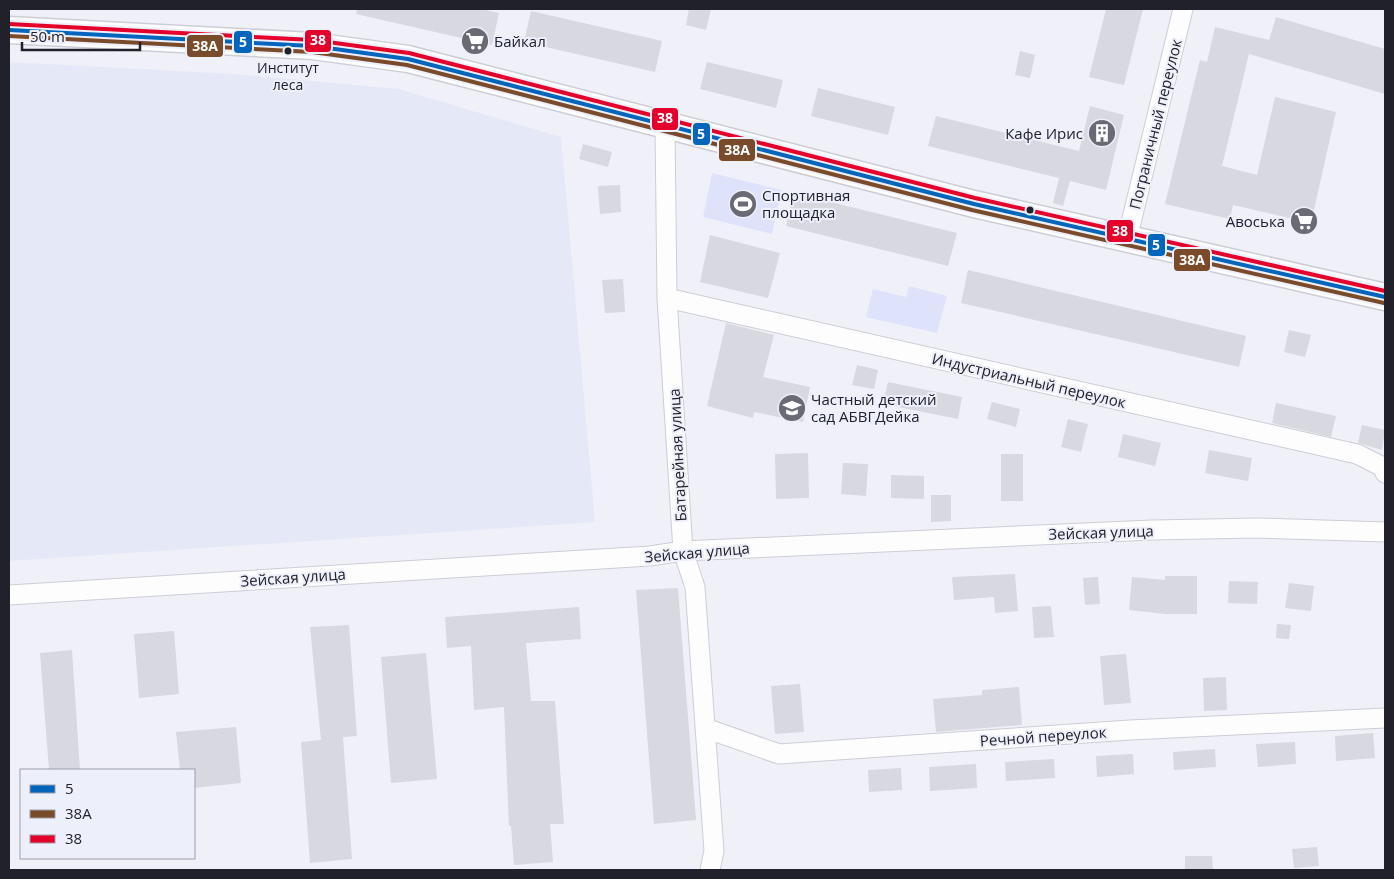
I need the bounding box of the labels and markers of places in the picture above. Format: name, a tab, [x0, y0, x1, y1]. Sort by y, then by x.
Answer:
supermarket icon: Байкал	[460, 26, 490, 56]
place label: Байкал	[494, 31, 546, 51]
marker: Институт леса	[283, 46, 293, 56]
place label: Институт леса	[257, 58, 319, 94]
building icon: Кафе Ирис	[1087, 118, 1117, 148]
place label: Кафе Ирис	[1005, 123, 1083, 143]
place label: Спортивная площадка	[762, 185, 850, 222]
sports icon: Спортивная площадка	[728, 189, 758, 219]
unlabelled marker	[1025, 205, 1035, 215]
supermarket icon: Авоська	[1289, 206, 1319, 236]
place label: Авоська	[1226, 211, 1285, 231]
place label: Частный детский сад АБВГДейка	[811, 389, 937, 426]
school or university icon: Частный детский сад АБВГДейка	[777, 393, 807, 423]

